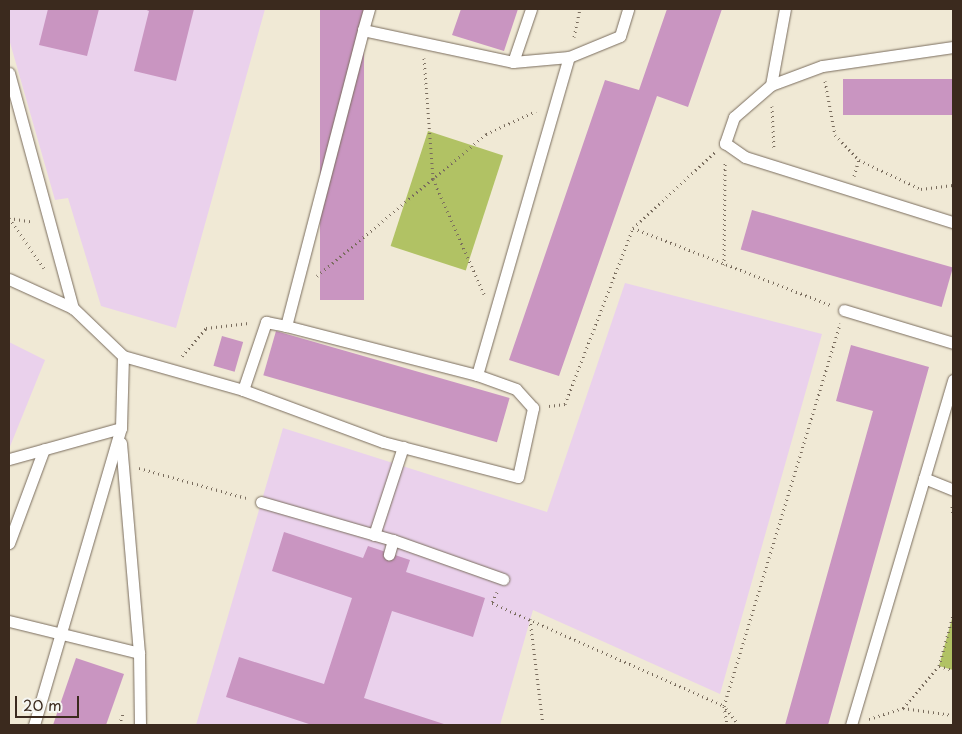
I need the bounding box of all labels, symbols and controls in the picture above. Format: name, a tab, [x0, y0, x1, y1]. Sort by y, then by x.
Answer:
scale bar	[18, 686, 81, 718]
text: 20 m	[23, 693, 62, 716]

